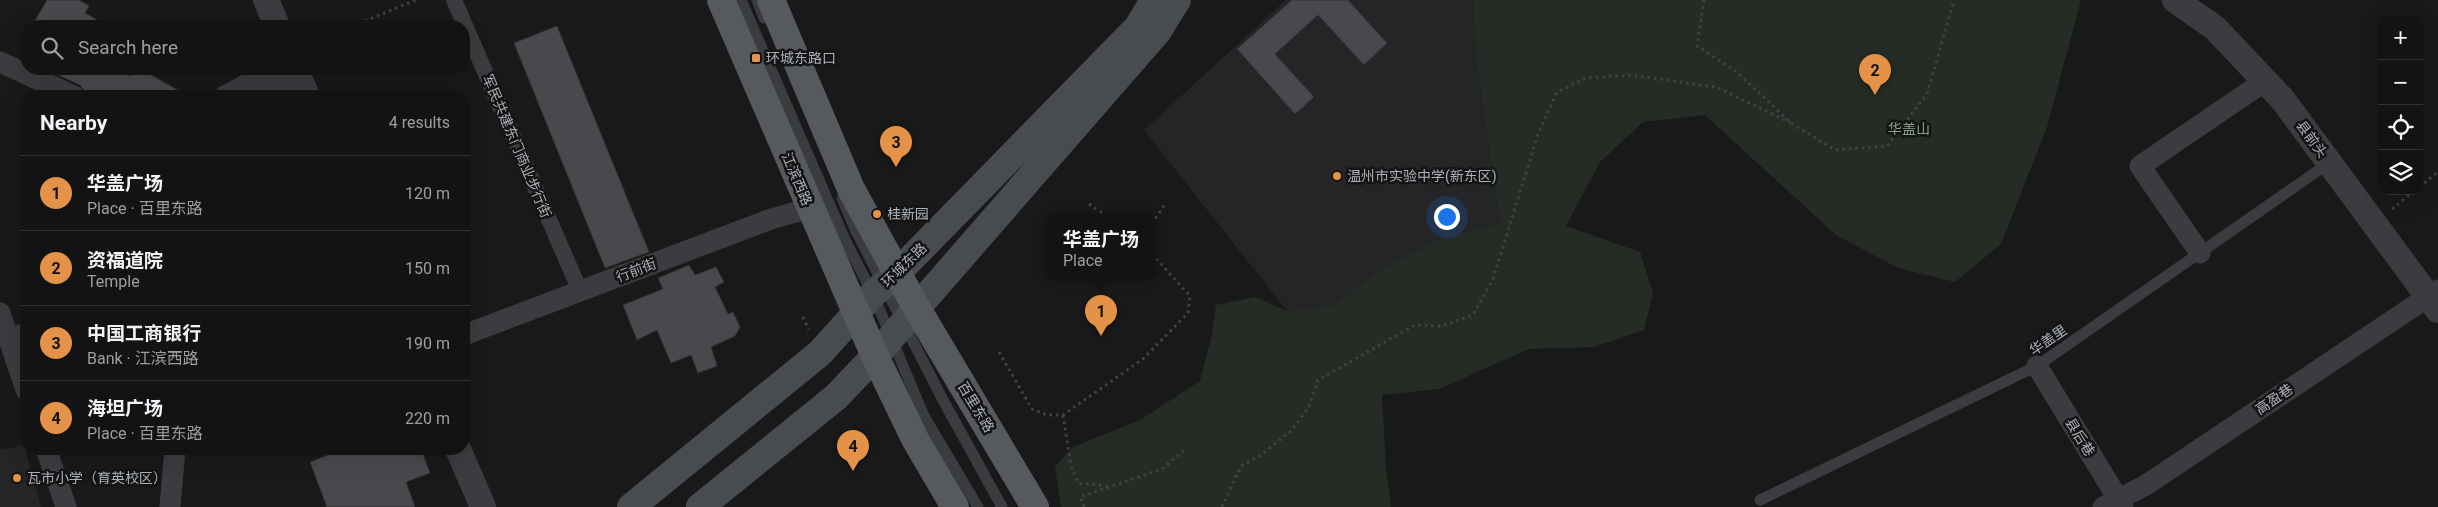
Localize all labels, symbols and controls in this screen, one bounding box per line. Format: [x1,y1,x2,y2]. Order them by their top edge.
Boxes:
map controls [2378,15,2423,195]
button: + [2378,15,2423,60]
search box [20,20,470,75]
icon: search [38,34,66,62]
text: Search here [78,36,178,59]
place label: 环城东路口 [766,50,836,66]
marker: 环城东路口 [750,52,762,64]
pin: 2 [1859,54,1891,95]
button: − [2378,60,2423,105]
street label: 军民共建东门商业步行街 [480,72,554,220]
button: locate [2378,105,2423,150]
text: Nearby [40,111,107,135]
text: 4 results [389,113,450,132]
street label: 县前头 [2293,117,2331,161]
park label: 华盖山 [1888,121,1930,137]
pin: 3 [880,126,912,167]
street label: 江滨西路 [779,150,815,208]
button: layers [2378,150,2423,195]
place label: 温州市实验中学(新东区) [1347,168,1497,185]
marker: 温州市实验中学(新东区) [1331,170,1343,182]
text: 华盖广场 [87,172,163,195]
text: 1 [51,184,61,203]
text: 120 m [405,184,450,203]
text: Place · 百里东路 [87,199,203,218]
your location [1434,204,1460,230]
place label: 桂新园 [887,206,929,222]
marker: 桂新园 [871,208,883,220]
popup [1046,214,1156,279]
text: 华盖广场 [1063,228,1139,251]
street label: 环城东路 [878,240,930,290]
text: 资福道院 [87,249,163,272]
text: Place [1063,251,1103,270]
street label: 行前街 [614,255,658,285]
text: 2 [51,259,61,278]
text: 150 m [405,259,450,278]
text: Temple [87,272,140,291]
pin: 1 [1085,295,1117,336]
text: 中国工商银行 [87,322,201,345]
street label: 华盖里 [2026,322,2070,358]
text: 3 [51,334,61,353]
text: 190 m [405,334,450,353]
text: Bank · 江滨西路 [87,349,199,368]
street label: 百里东路 [955,379,997,435]
street label: 高盈巷 [2252,381,2296,417]
text: 海坦广场 [87,397,163,420]
text: 4 [51,409,61,428]
text: 220 m [405,409,450,428]
street label: 县后巷 [2062,415,2098,459]
text: Place · 百里东路 [87,424,203,443]
pin: 4 [837,430,869,471]
place label: 瓦市小学（育英校区） [27,470,167,486]
marker: 瓦市小学（育英校区） [11,472,23,484]

